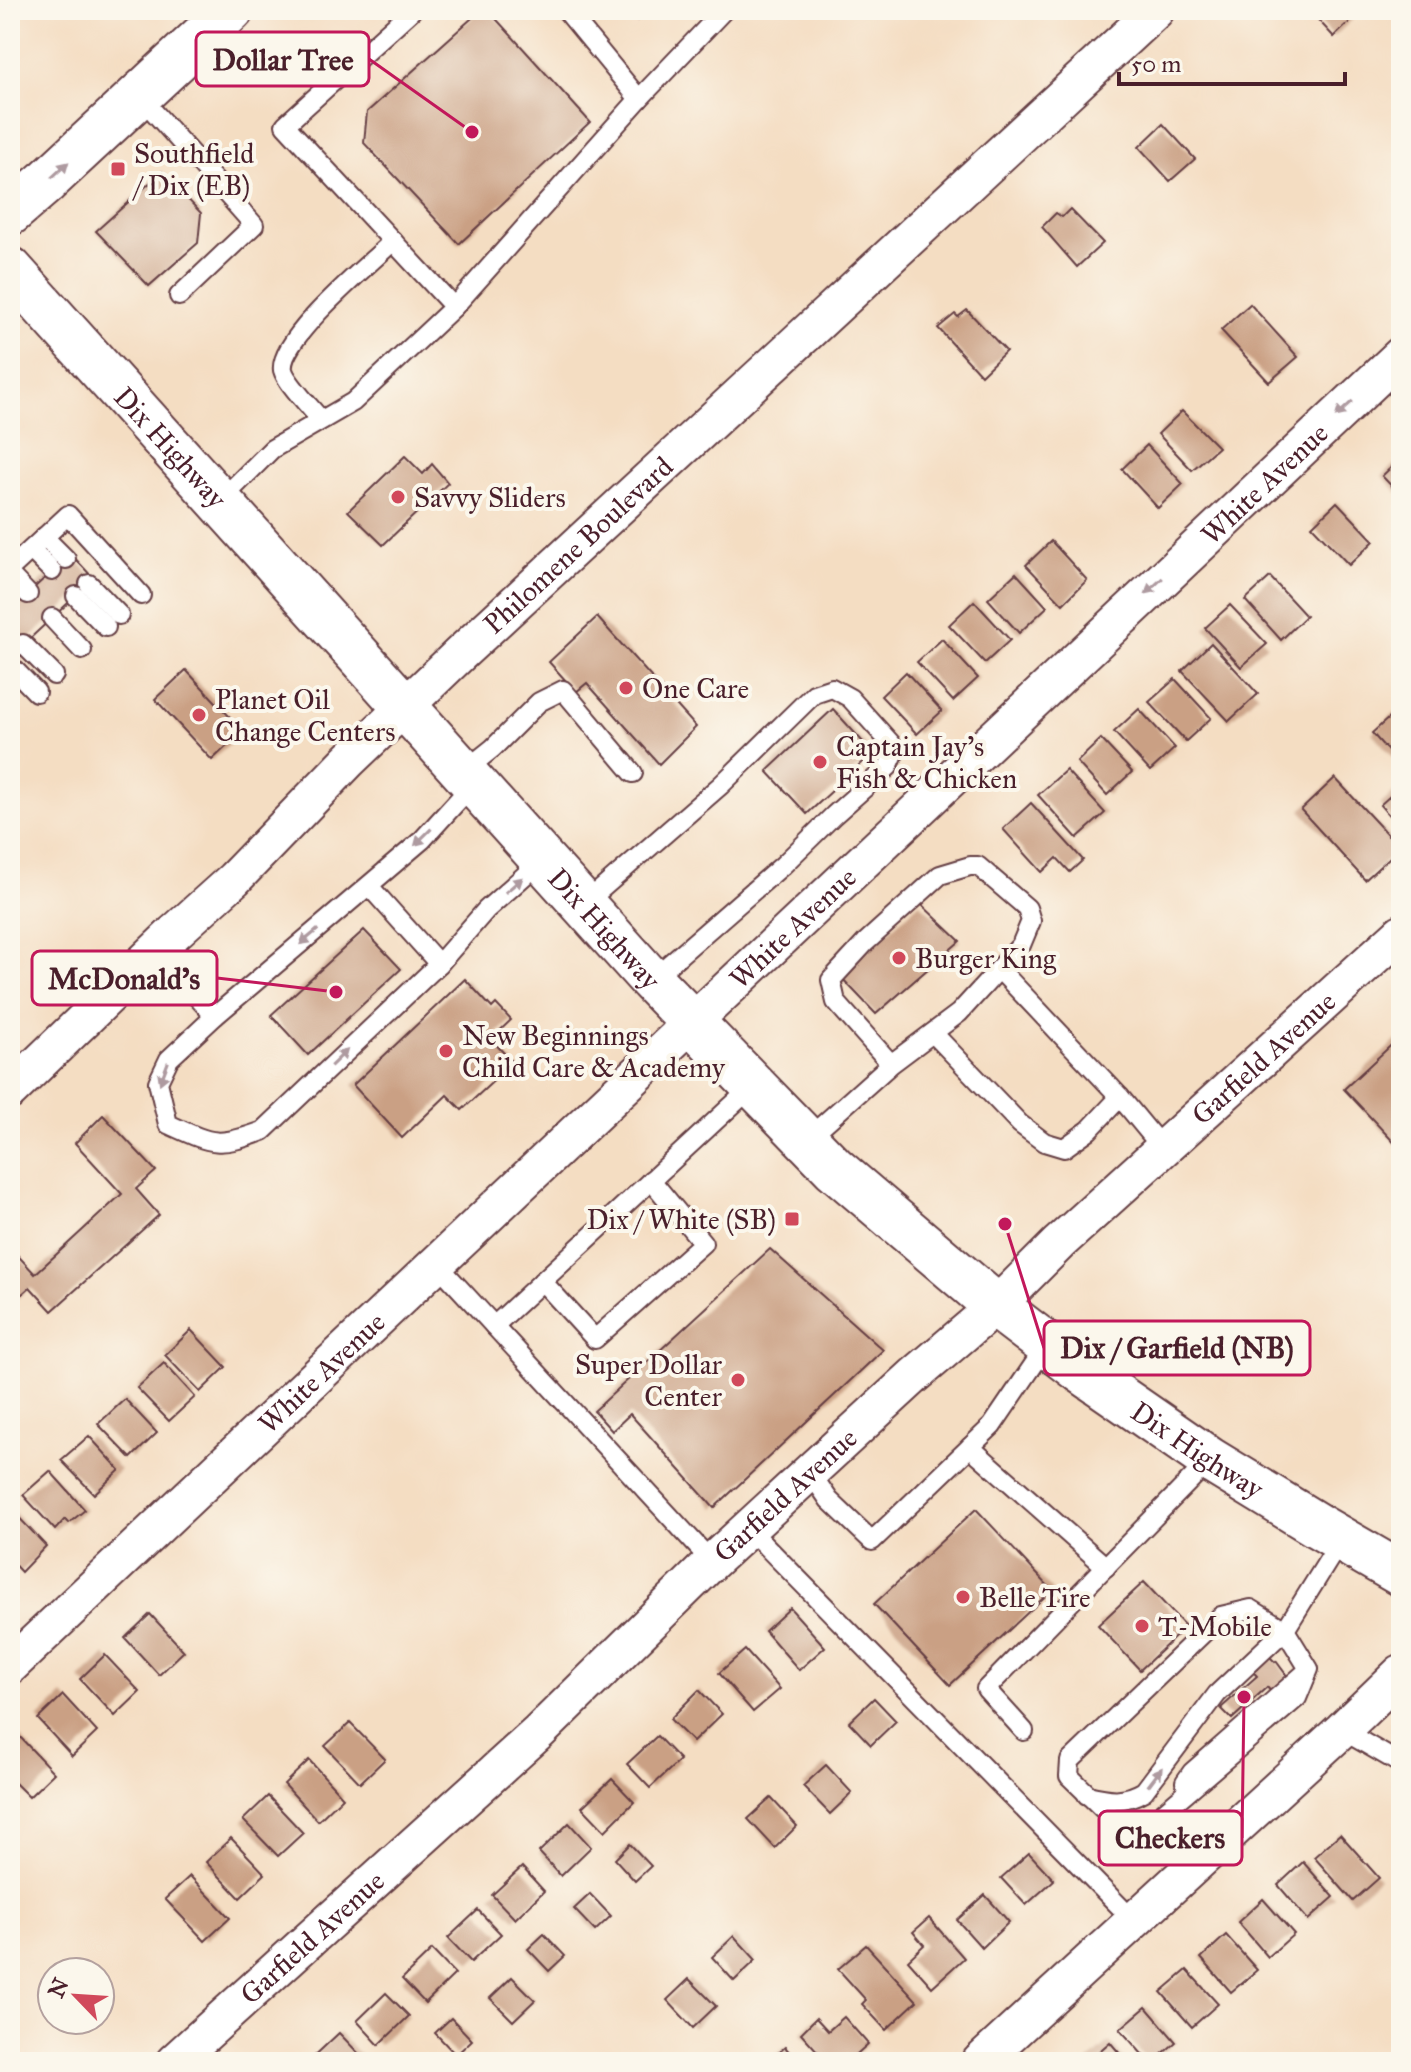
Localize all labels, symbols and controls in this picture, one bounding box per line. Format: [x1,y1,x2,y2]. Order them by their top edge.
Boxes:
callout: Dollar Tree [196,32,369,86]
scale bar [1119,36,1345,86]
text: Dollar Tree [212,42,354,78]
text: 50 m [1131,49,1181,79]
place label: Southfield / Dix (EB) [132,136,254,203]
marker: Southfield / Dix (EB) [109,160,127,178]
one-way arrow [50,161,69,179]
street label: Dix Highway [107,380,235,516]
one-way arrow [1335,399,1354,417]
street label: White Avenue [1194,416,1336,552]
street label: Philomene Boulevard [476,449,680,641]
place label: Savvy Sliders [414,480,566,515]
marker: Savvy Sliders [389,488,407,506]
one-way arrow [1145,577,1164,595]
place label: One Care [642,671,749,706]
marker: One Care [617,679,635,697]
place label: Planet Oil Change Centers [215,682,395,749]
marker: Planet Oil Change Centers [190,706,208,724]
place label: Captain Jay's Fish & Chicken [836,729,1017,796]
marker: Captain Jay's Fish & Chicken [811,753,829,771]
one-way arrow [414,828,433,847]
street label: White Avenue [722,860,864,996]
street label: Dix Highway [541,861,669,997]
one-way arrow [504,877,524,894]
one-way arrow [300,927,319,945]
place label: Burger King [915,941,1057,976]
marker: Burger King [890,949,908,967]
callout: McDonald's [32,951,217,1005]
text: McDonald's [48,961,200,997]
street label: Garfield Avenue [1184,984,1343,1132]
place label: New Beginnings Child Care & Academy [462,1018,726,1085]
marker: New Beginnings Child Care & Academy [437,1042,455,1060]
one-way arrow [330,1050,349,1068]
one-way arrow [157,1061,170,1085]
place label: Dix / White (SB) [586,1202,776,1237]
marker: Dix / White (SB) [783,1210,801,1228]
street label: White Avenue [251,1304,393,1441]
callout: Dix / Garfield (NB) [1044,1321,1310,1375]
text: Dix / Garfield (NB) [1060,1330,1294,1367]
place label: Super Dollar Center [575,1347,723,1414]
marker: Super Dollar Center [729,1371,747,1389]
street label: Dix Highway [1124,1394,1270,1507]
street label: Garfield Avenue [707,1420,864,1570]
place label: Belle Tire [979,1580,1091,1615]
marker: Belle Tire [954,1588,972,1606]
place label: T-Mobile [1158,1609,1272,1644]
marker: T-Mobile [1133,1617,1151,1635]
one-way arrow [1146,1767,1162,1787]
callout: Checkers [1099,1811,1242,1865]
text: Checkers [1115,1820,1225,1856]
street label: Garfield Avenue [233,1863,392,2012]
north arrow [36,1956,116,2036]
text: N [42,1973,75,2002]

